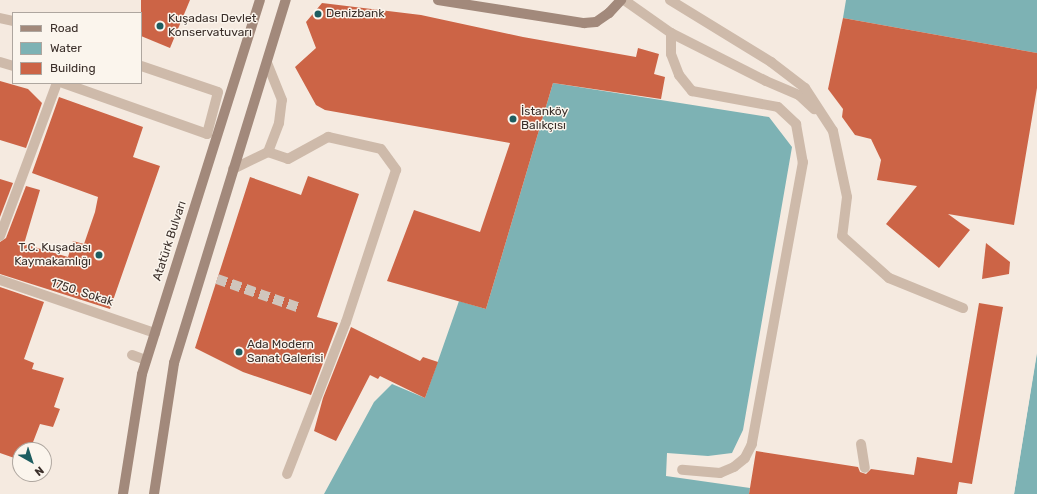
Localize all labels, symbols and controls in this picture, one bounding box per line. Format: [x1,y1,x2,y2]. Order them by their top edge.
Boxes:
place label: Denizbank [326,7,384,21]
marker: Denizbank [313,9,323,19]
legend [12,12,142,84]
place label: Kuşadası Devlet Konservatuvarı [168,12,256,40]
text: Road [50,21,78,35]
marker: Kuşadası Devlet Konservatuvarı [155,21,165,31]
text: Water [50,41,82,55]
text: Building [50,61,96,75]
place label: İstanköy Balıkçısı [521,105,568,133]
marker: İstanköy Balıkçısı [508,114,518,124]
street label: Atatürk Bulvarı [150,199,190,283]
place label: T.C. Kuşadası Kaymakamlığı [14,241,91,269]
marker: T.C. Kuşadası Kaymakamlığı [94,250,104,260]
street label: 1750. Sokak [49,276,115,310]
place label: Ada Modern Sanat Galerisi [247,338,323,366]
marker: Ada Modern Sanat Galerisi [234,347,244,357]
north arrow [12,442,52,482]
text: N [32,463,46,478]

